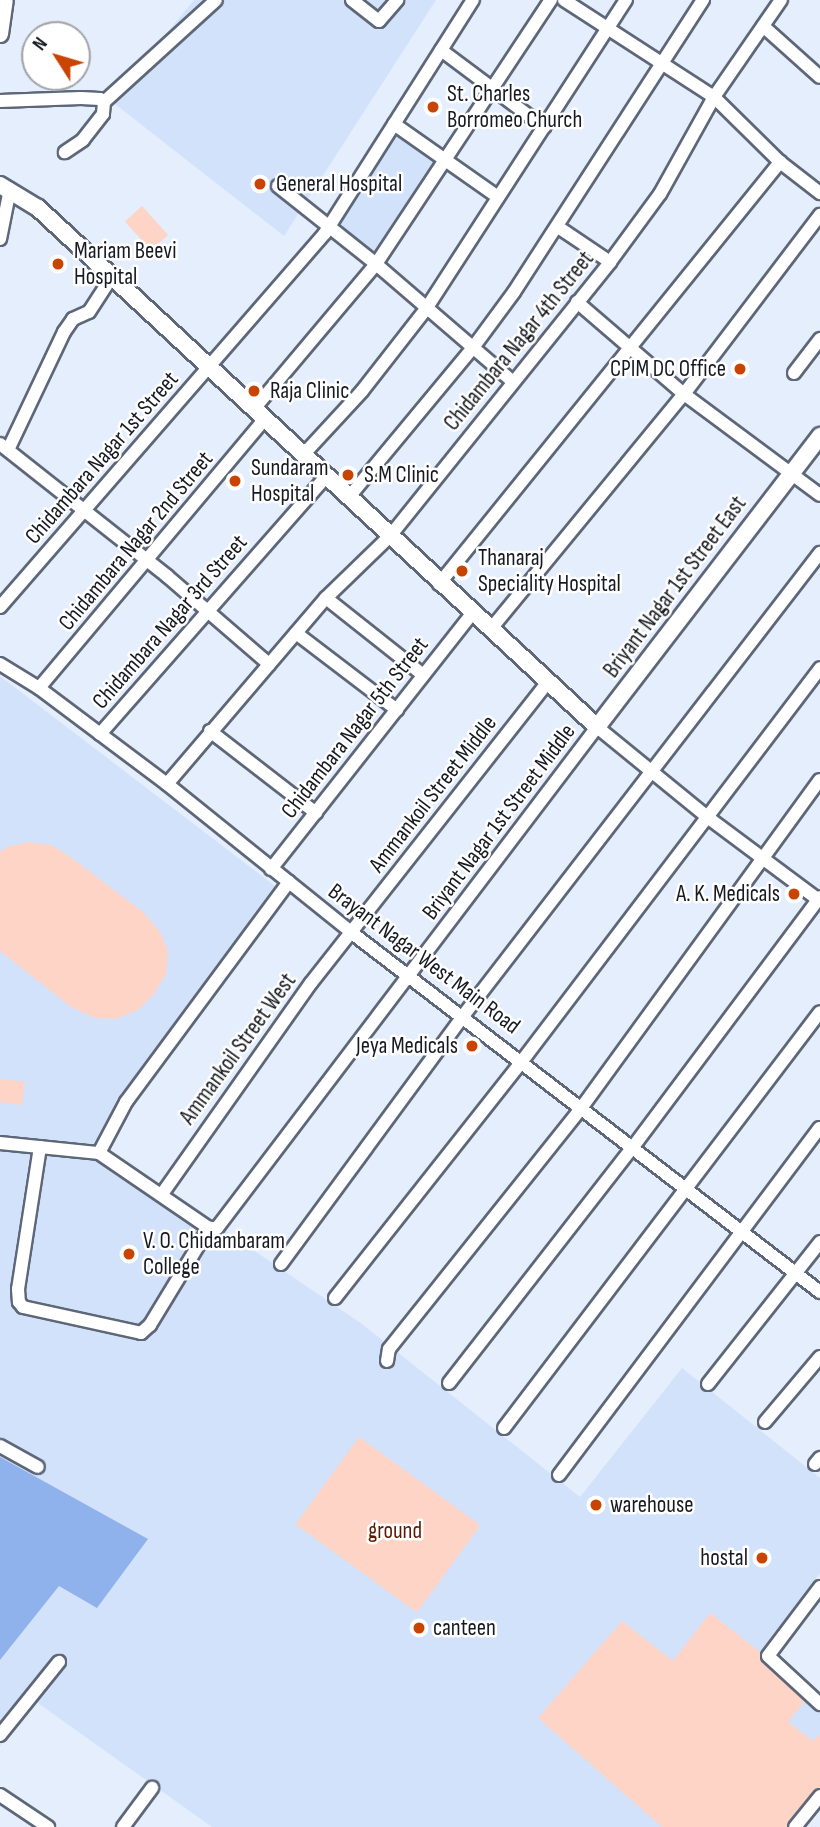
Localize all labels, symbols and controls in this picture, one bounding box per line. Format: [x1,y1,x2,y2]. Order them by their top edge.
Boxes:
north arrow [21,21,91,91]
text: N [28,33,53,55]
place label: St. Charles Borromeo Church [447,80,582,134]
marker: St. Charles Borromeo Church [425,99,441,115]
place label: General Hospital [276,170,402,198]
marker: General Hospital [250,174,270,194]
place label: Mariam Beevi Hospital [74,237,176,291]
street label: Chidambara Nagar 4th Street [438,246,600,436]
marker: Mariam Beevi Hospital [48,254,68,274]
place label: CPIM DC Office [610,355,726,383]
marker: CPIM DC Office [732,361,748,377]
street label: Chidambara Nagar 1st Street [20,366,184,550]
place label: Raja Clinic [270,377,349,405]
marker: Raja Clinic [244,381,264,401]
street label: Chidambara Nagar 2nd Street [53,446,219,636]
place label: Sundaram Hospital [251,454,329,508]
place label: S.M Clinic [364,461,439,489]
marker: S.M Clinic [338,465,358,485]
marker: Sundaram Hospital [225,471,245,491]
street label: Briyant Nagar 1st Street East [598,491,752,683]
street label: Chidambara Nagar 3rd Street [87,529,253,715]
place label: Thanaraj Speciality Hospital [478,544,621,598]
marker: Thanaraj Speciality Hospital [452,561,472,581]
street label: Chidambara Nagar 5th Street [276,632,434,824]
street label: Ammankoil Street Middle [363,710,503,878]
street label: Briyant Nagar 1st Street Middle [416,719,582,925]
street label: Brayant Nagar West Main Road [323,878,525,1040]
place label: A. K. Medicals [676,880,780,908]
marker: A. K. Medicals [786,886,802,902]
street label: Ammankoil Street West [174,968,302,1130]
place label: Jeya Medicals [356,1032,458,1060]
marker: Jeya Medicals [464,1038,480,1054]
place label: V. O. Chidambaram College [143,1227,285,1281]
marker: V. O. Chidambaram College [121,1246,137,1262]
place label: warehouse [610,1491,693,1519]
marker: warehouse [588,1497,604,1513]
park label: ground [368,1517,422,1545]
place label: hostal [700,1544,748,1572]
marker: hostal [754,1550,770,1566]
place label: canteen [433,1614,496,1642]
marker: canteen [411,1620,427,1636]

